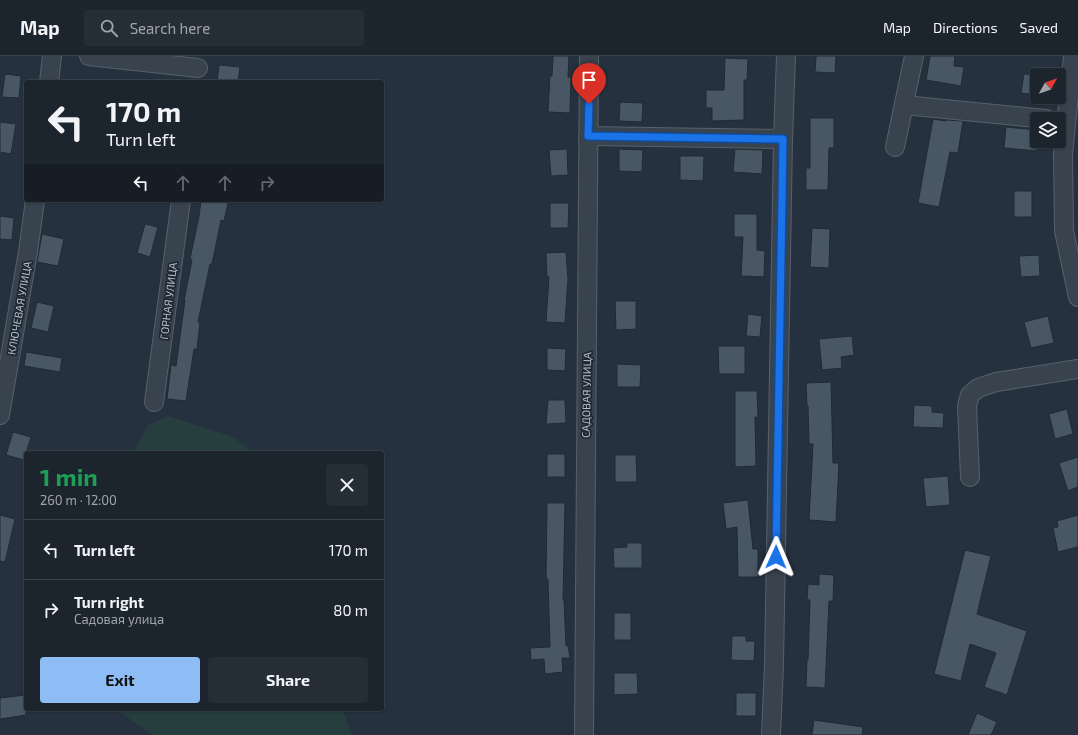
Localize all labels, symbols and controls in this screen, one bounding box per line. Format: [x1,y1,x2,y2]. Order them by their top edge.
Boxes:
search box [84,10,364,46]
text: Map [20,16,60,39]
icon: search [98,17,120,39]
text: Search here [130,19,210,37]
text: Map [883,19,911,36]
text: Directions [933,19,998,36]
text: Saved [1020,19,1058,36]
pin [572,63,606,104]
north arrow [1030,68,1066,104]
map controls [1030,68,1066,148]
icon: arrive [578,69,600,91]
text: 170 m [106,94,181,128]
icon: left [40,96,92,148]
button: layers [1030,112,1066,148]
text: Turn left [106,128,176,150]
icon: left [130,172,152,194]
icon: ahead [172,172,194,194]
icon: ahead [214,172,236,194]
icon: right [256,172,278,194]
street label: КЛЮЧЕВАЯ УЛИЦА [4,260,34,356]
street label: ГОРНАЯ УЛИЦА [157,262,179,340]
street label: САДОВАЯ УЛИЦА [579,352,593,438]
text: 1 min [40,462,98,491]
button: close [326,464,368,506]
text: 260 m · 12:00 [40,492,117,508]
position arrow [755,536,797,578]
icon: left [40,539,62,561]
text: Turn left [74,541,135,559]
text: 170 m [329,541,368,559]
text: Turn right [74,593,144,611]
icon: right [40,599,62,621]
text: 80 m [333,601,368,619]
text: Садовая улица [74,611,164,627]
button: Exit [40,657,200,703]
button: Share [208,657,368,703]

